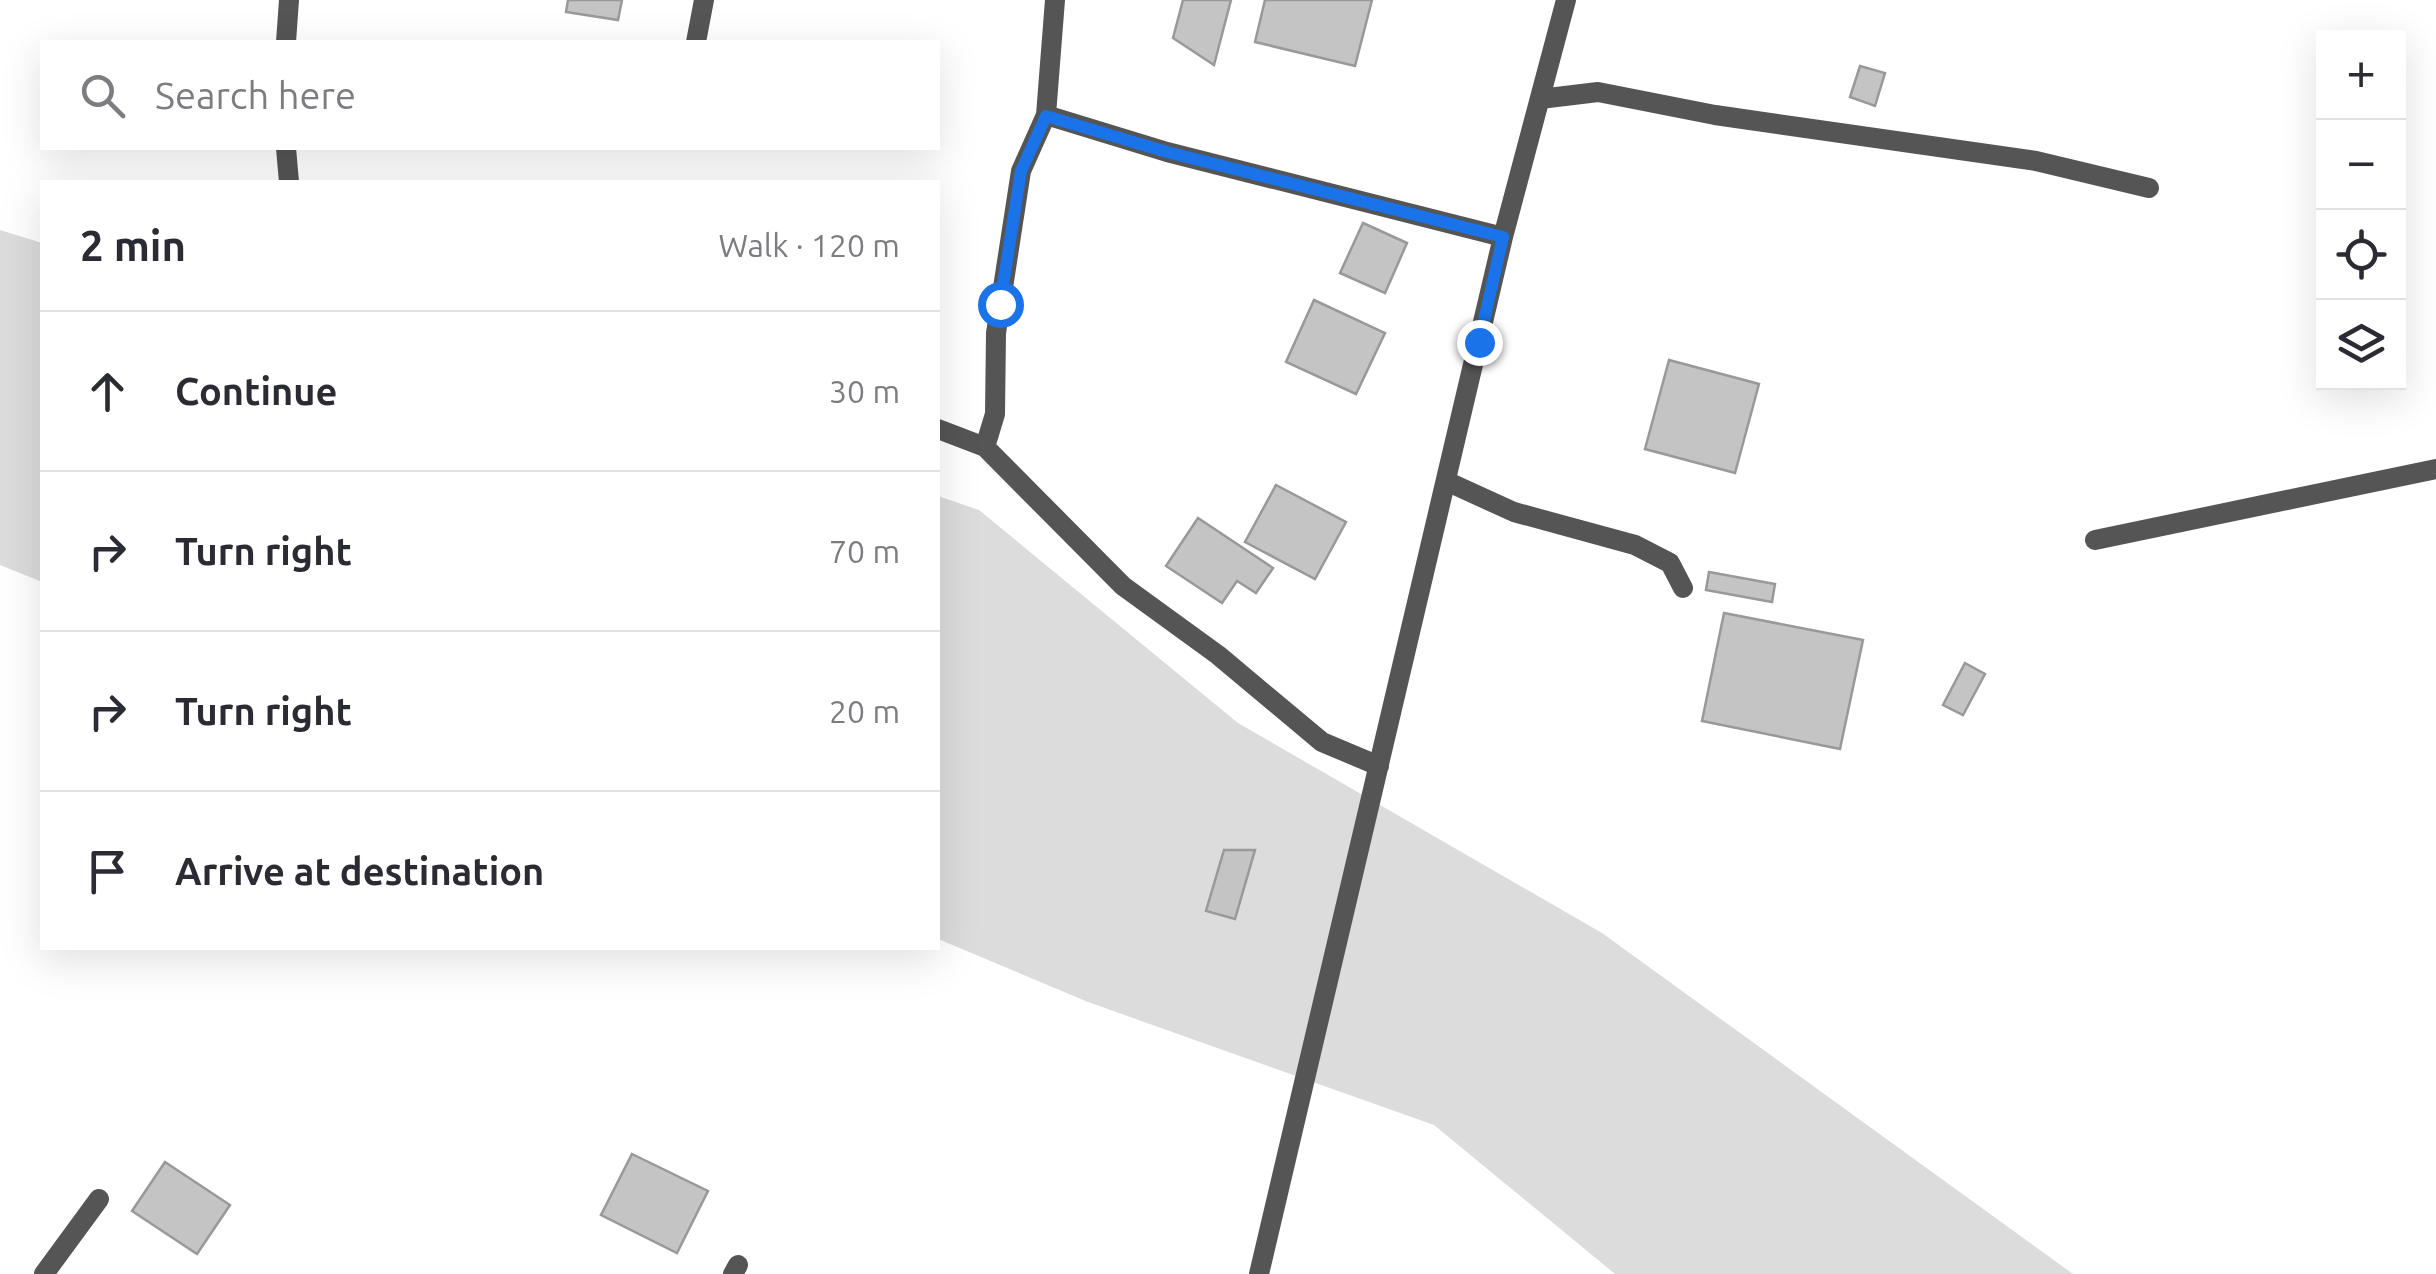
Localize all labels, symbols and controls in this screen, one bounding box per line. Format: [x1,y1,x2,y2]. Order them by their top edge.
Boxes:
map controls [2316,30,2406,390]
button: + [2316,30,2406,120]
search box [40,40,940,150]
icon: search [75,68,130,123]
text: Search here [155,74,356,116]
button: − [2316,120,2406,210]
button: locate [2316,210,2406,300]
text: 2 min [80,222,186,269]
text: Walk · 120 m [718,227,900,263]
route start [978,282,1024,328]
button: layers [2316,300,2406,390]
route end [1457,320,1503,366]
icon: ahead [80,364,135,419]
text: Continue [175,370,337,412]
text: 30 m [829,373,900,409]
icon: right [80,524,135,579]
text: Turn right [175,530,352,572]
text: 70 m [829,533,900,569]
icon: right [80,684,135,739]
text: Turn right [175,690,352,732]
text: 20 m [829,693,900,729]
icon: arrive [80,844,135,899]
text: Arrive at destination [175,850,544,892]

